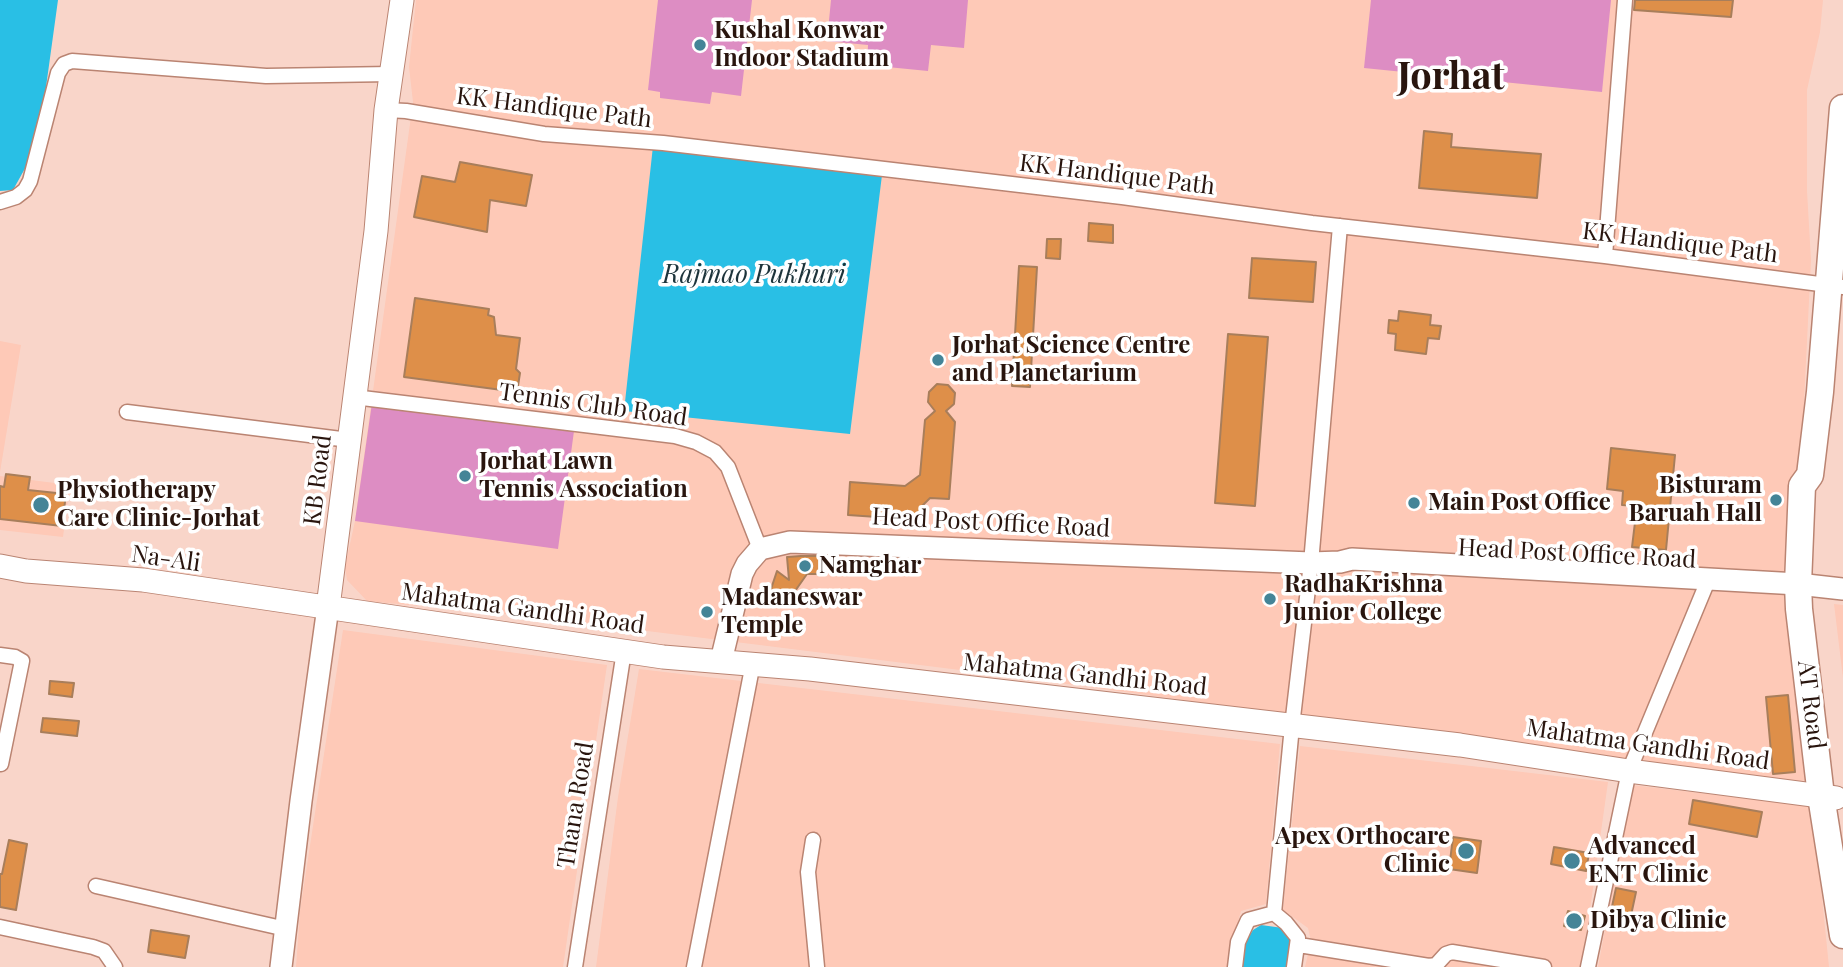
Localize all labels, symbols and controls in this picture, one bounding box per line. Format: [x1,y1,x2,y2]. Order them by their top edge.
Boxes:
place label: Kushal Konwar Indoor Stadium [714,17,889,73]
marker: Kushal Konwar Indoor Stadium [692,37,708,53]
district label: Jorhat [1397,54,1505,100]
street label: KK Handique Path [455,82,653,134]
street label: KK Handique Path [1018,149,1216,201]
street label: KK Handique Path [1581,217,1779,269]
water label: Rajmao Pukhuri [663,259,845,291]
place label: Jorhat Science Centre and Planetarium [952,332,1190,388]
marker: Jorhat Science Centre and Planetarium [930,352,946,368]
street label: Tennis Club Road [497,378,689,432]
street label: KB Road [298,433,338,527]
place label: Jorhat Lawn Tennis Association [479,448,688,504]
marker: Jorhat Lawn Tennis Association [457,468,473,484]
place label: Bisturam Baruah Hall [1629,472,1762,528]
place label: Physiotherapy Care Clinic-Jorhat [57,477,260,533]
place label: Main Post Office [1428,489,1611,517]
marker: Bisturam Baruah Hall [1768,492,1784,508]
marker: Physiotherapy Care Clinic-Jorhat [31,495,51,515]
marker: Main Post Office [1406,495,1422,511]
street label: Head Post Office Road [871,502,1111,544]
street label: Head Post Office Road [1457,533,1697,575]
street label: Na-Ali [130,540,202,578]
place label: Namghar [819,552,921,580]
marker: Namghar [797,558,813,574]
place label: RadhaKrishna Junior College [1284,571,1443,627]
street label: Mahatma Gandhi Road [400,578,646,640]
place label: Madaneswar Temple [721,584,862,640]
marker: RadhaKrishna Junior College [1262,591,1278,607]
marker: Madaneswar Temple [699,604,715,620]
street label: Mahatma Gandhi Road [962,648,1208,702]
street label: AT Road [1791,659,1831,751]
street label: Mahatma Gandhi Road [1525,714,1771,776]
street label: Thana Road [552,740,600,870]
place label: Apex Orthocare Clinic [1275,823,1450,879]
place label: Advanced ENT Clinic [1588,833,1708,889]
marker: Apex Orthocare Clinic [1456,841,1476,861]
marker: Advanced ENT Clinic [1562,851,1582,871]
place label: Dibya Clinic [1590,907,1726,935]
marker: Dibya Clinic [1564,911,1584,931]

